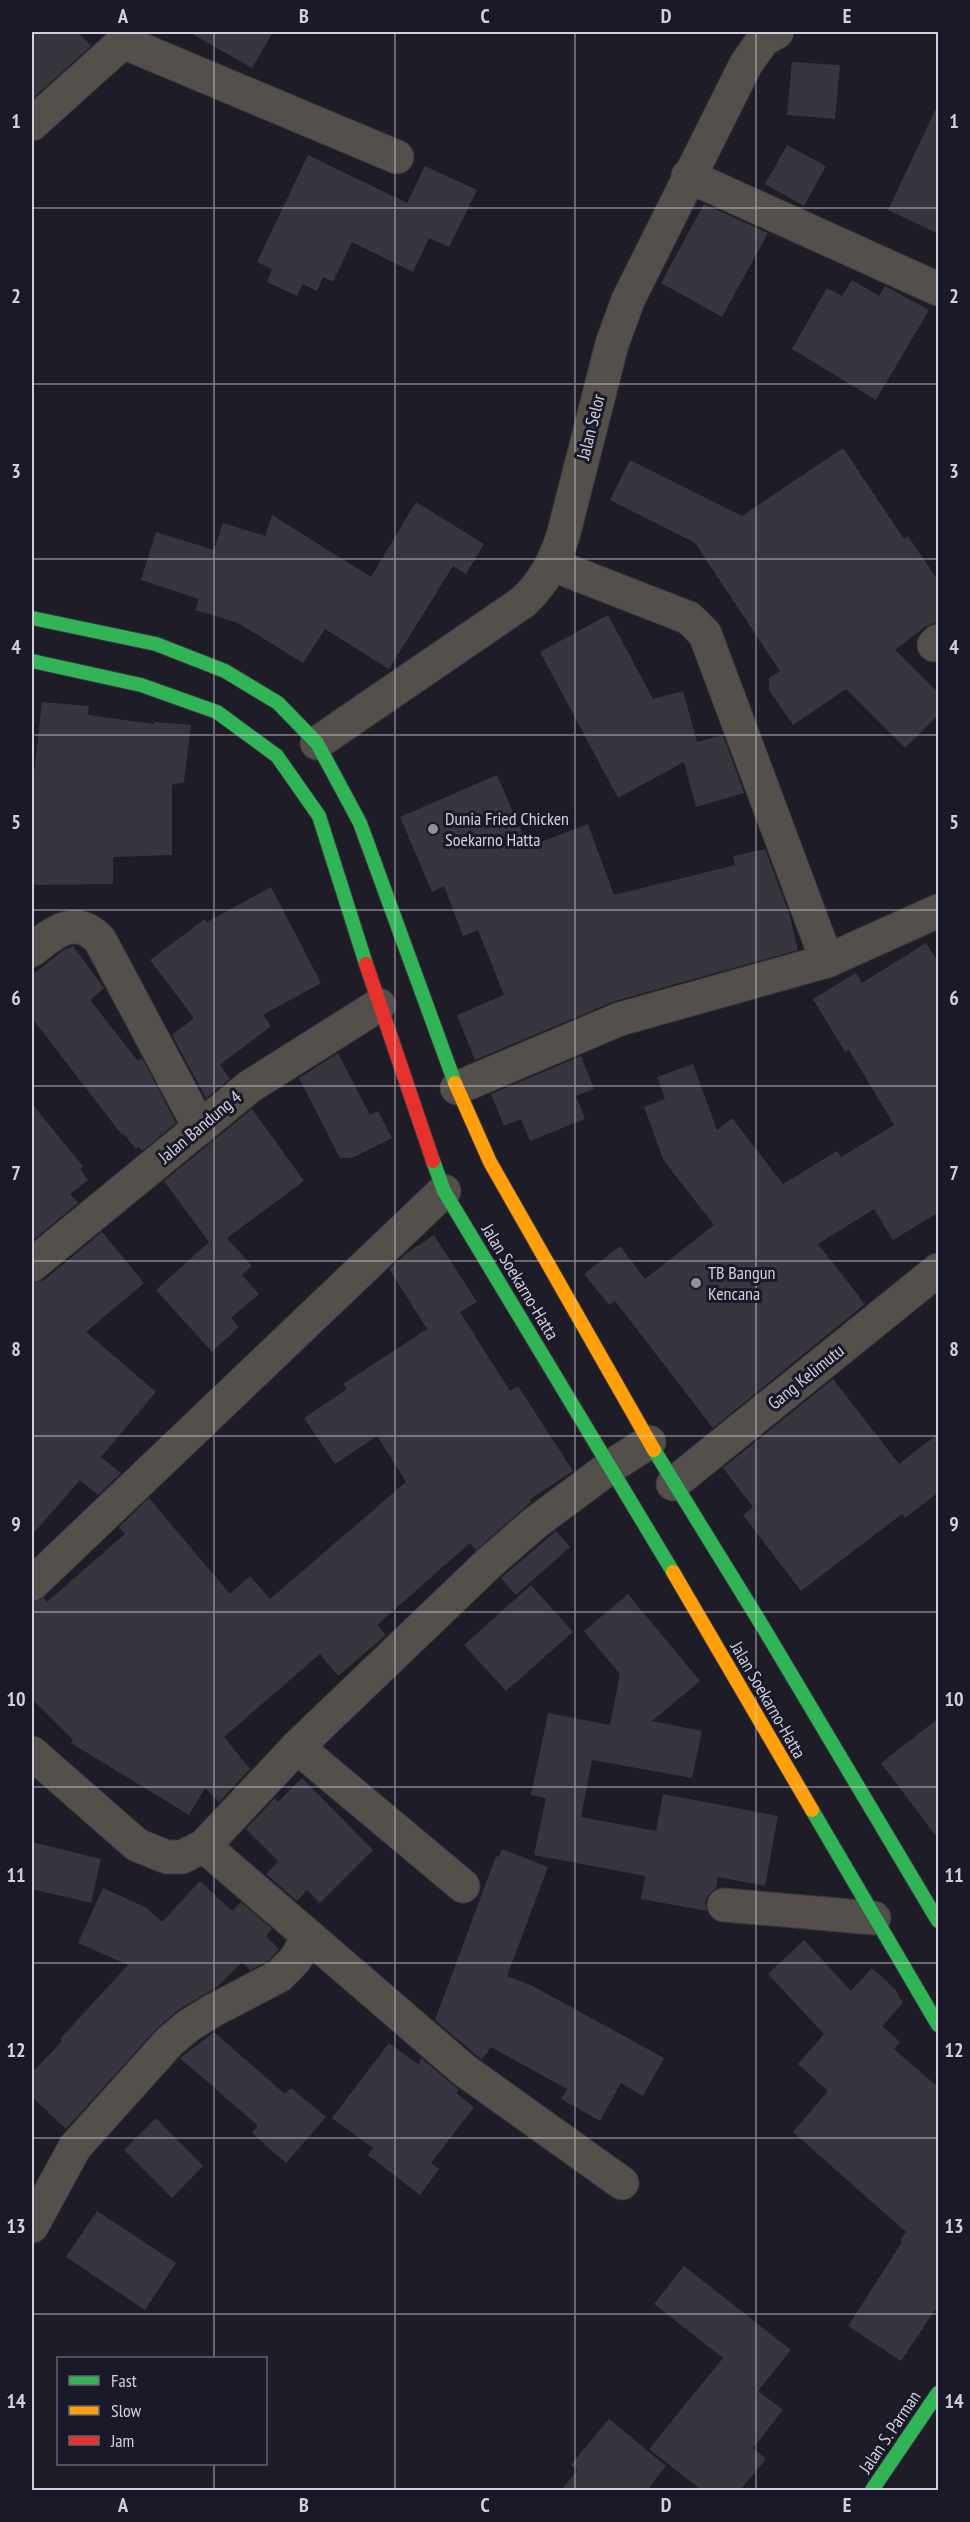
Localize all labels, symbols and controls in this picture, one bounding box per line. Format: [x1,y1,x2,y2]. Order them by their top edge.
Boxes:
text: A [117,3,129,29]
text: B [299,3,309,29]
text: C [480,3,490,29]
text: D [661,3,672,29]
text: E [843,3,851,29]
text: 1 [11,108,21,134]
text: 1 [949,108,959,134]
text: 2 [11,283,21,309]
text: 2 [949,283,959,309]
street label: Jalan Selor [571,392,610,463]
text: 3 [11,458,21,484]
text: 3 [949,458,959,484]
text: 4 [11,634,21,660]
text: 4 [949,634,959,660]
place label: Dunia Fried Chicken Soekarno Hatta [445,807,569,851]
text: 5 [11,809,21,835]
text: 5 [949,809,959,835]
marker: Dunia Fried Chicken Soekarno Hatta [426,822,440,836]
text: 6 [11,985,21,1011]
text: 6 [949,985,959,1011]
street label: Jalan Bandung 4 [153,1085,246,1169]
text: 7 [11,1160,21,1186]
text: 7 [949,1160,959,1186]
street label: Jalan Soekarno-Hatta [476,1219,564,1344]
place label: TB Bangun Kencana [708,1261,775,1305]
marker: TB Bangun Kencana [689,1276,703,1290]
text: 8 [11,1336,21,1362]
text: 8 [949,1336,959,1362]
street label: Gang Kelimutu [763,1339,849,1414]
text: 9 [11,1511,21,1537]
text: 9 [949,1511,959,1537]
street label: Jalan Soekarno-Hatta [725,1636,811,1762]
text: 10 [6,1686,26,1712]
text: 10 [944,1686,964,1712]
text: 11 [6,1862,26,1888]
text: 11 [944,1862,964,1888]
text: 12 [6,2037,26,2063]
text: 12 [944,2037,964,2063]
text: 13 [6,2213,26,2239]
text: 13 [944,2213,964,2239]
legend [57,2357,267,2465]
text: Fast [111,2369,137,2392]
street label: Jalan S. Parman [853,2386,926,2478]
text: 14 [6,2388,26,2414]
text: 14 [944,2388,964,2414]
text: Slow [111,2399,142,2422]
text: Jam [110,2429,134,2452]
text: A [117,2492,129,2518]
text: B [299,2492,309,2518]
text: C [480,2492,490,2518]
text: D [661,2492,672,2518]
text: E [843,2492,851,2518]

